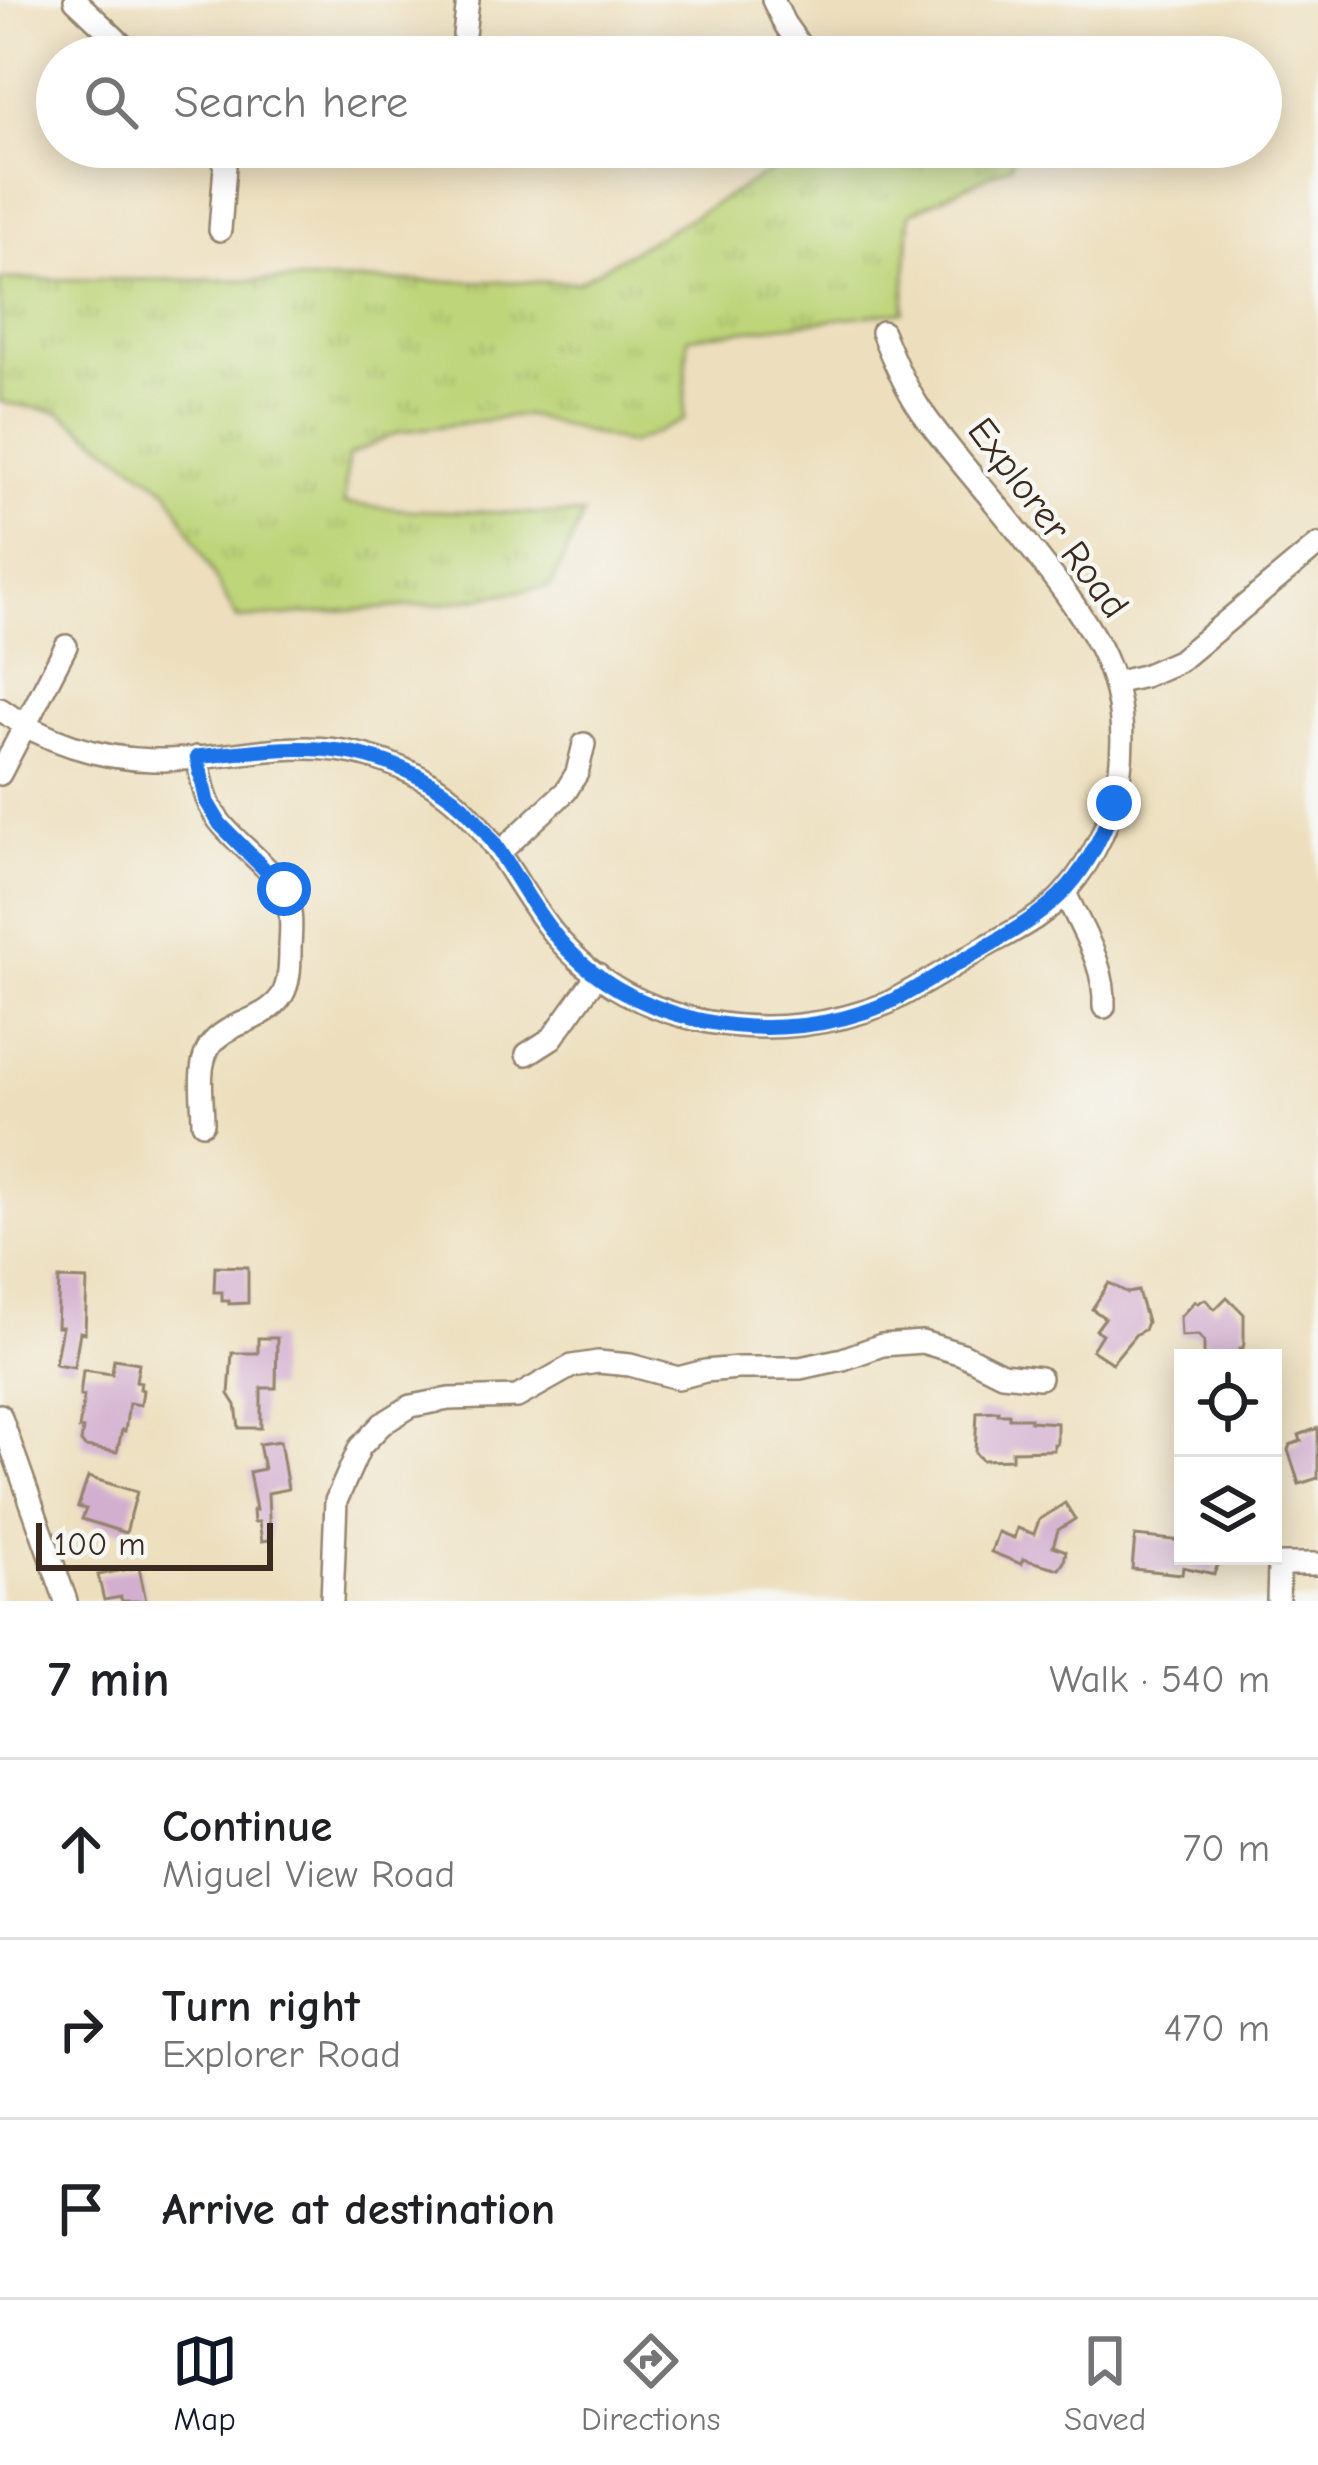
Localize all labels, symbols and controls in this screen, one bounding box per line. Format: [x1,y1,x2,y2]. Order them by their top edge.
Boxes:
search box [36,36,1282,168]
icon: search [78,69,144,135]
text: Search here [174,76,408,128]
street label: Explorer Road [958,409,1138,627]
route end [1087,776,1141,830]
route start [257,862,311,916]
map controls [1174,1349,1282,1565]
button: locate [1174,1349,1282,1457]
button: layers [1174,1457,1282,1565]
scale bar [36,1517,273,1570]
text: 100 m [54,1525,146,1563]
text: 7 min [48,1650,170,1709]
text: Walk · 540 m [1049,1657,1270,1702]
text: Continue [162,1800,332,1852]
icon: ahead [48,1816,114,1882]
text: 70 m [1183,1826,1270,1871]
text: Miguel View Road [162,1852,455,1897]
text: Turn right [162,1980,360,2032]
icon: right [48,1996,114,2062]
text: 470 m [1164,2006,1270,2051]
text: Explorer Road [162,2032,401,2077]
icon: arrive [48,2176,114,2242]
text: Arrive at destination [162,2183,555,2235]
tab: Map [172,2328,238,2438]
tab: Directions [581,2328,721,2438]
tab: Saved [1064,2328,1146,2438]

